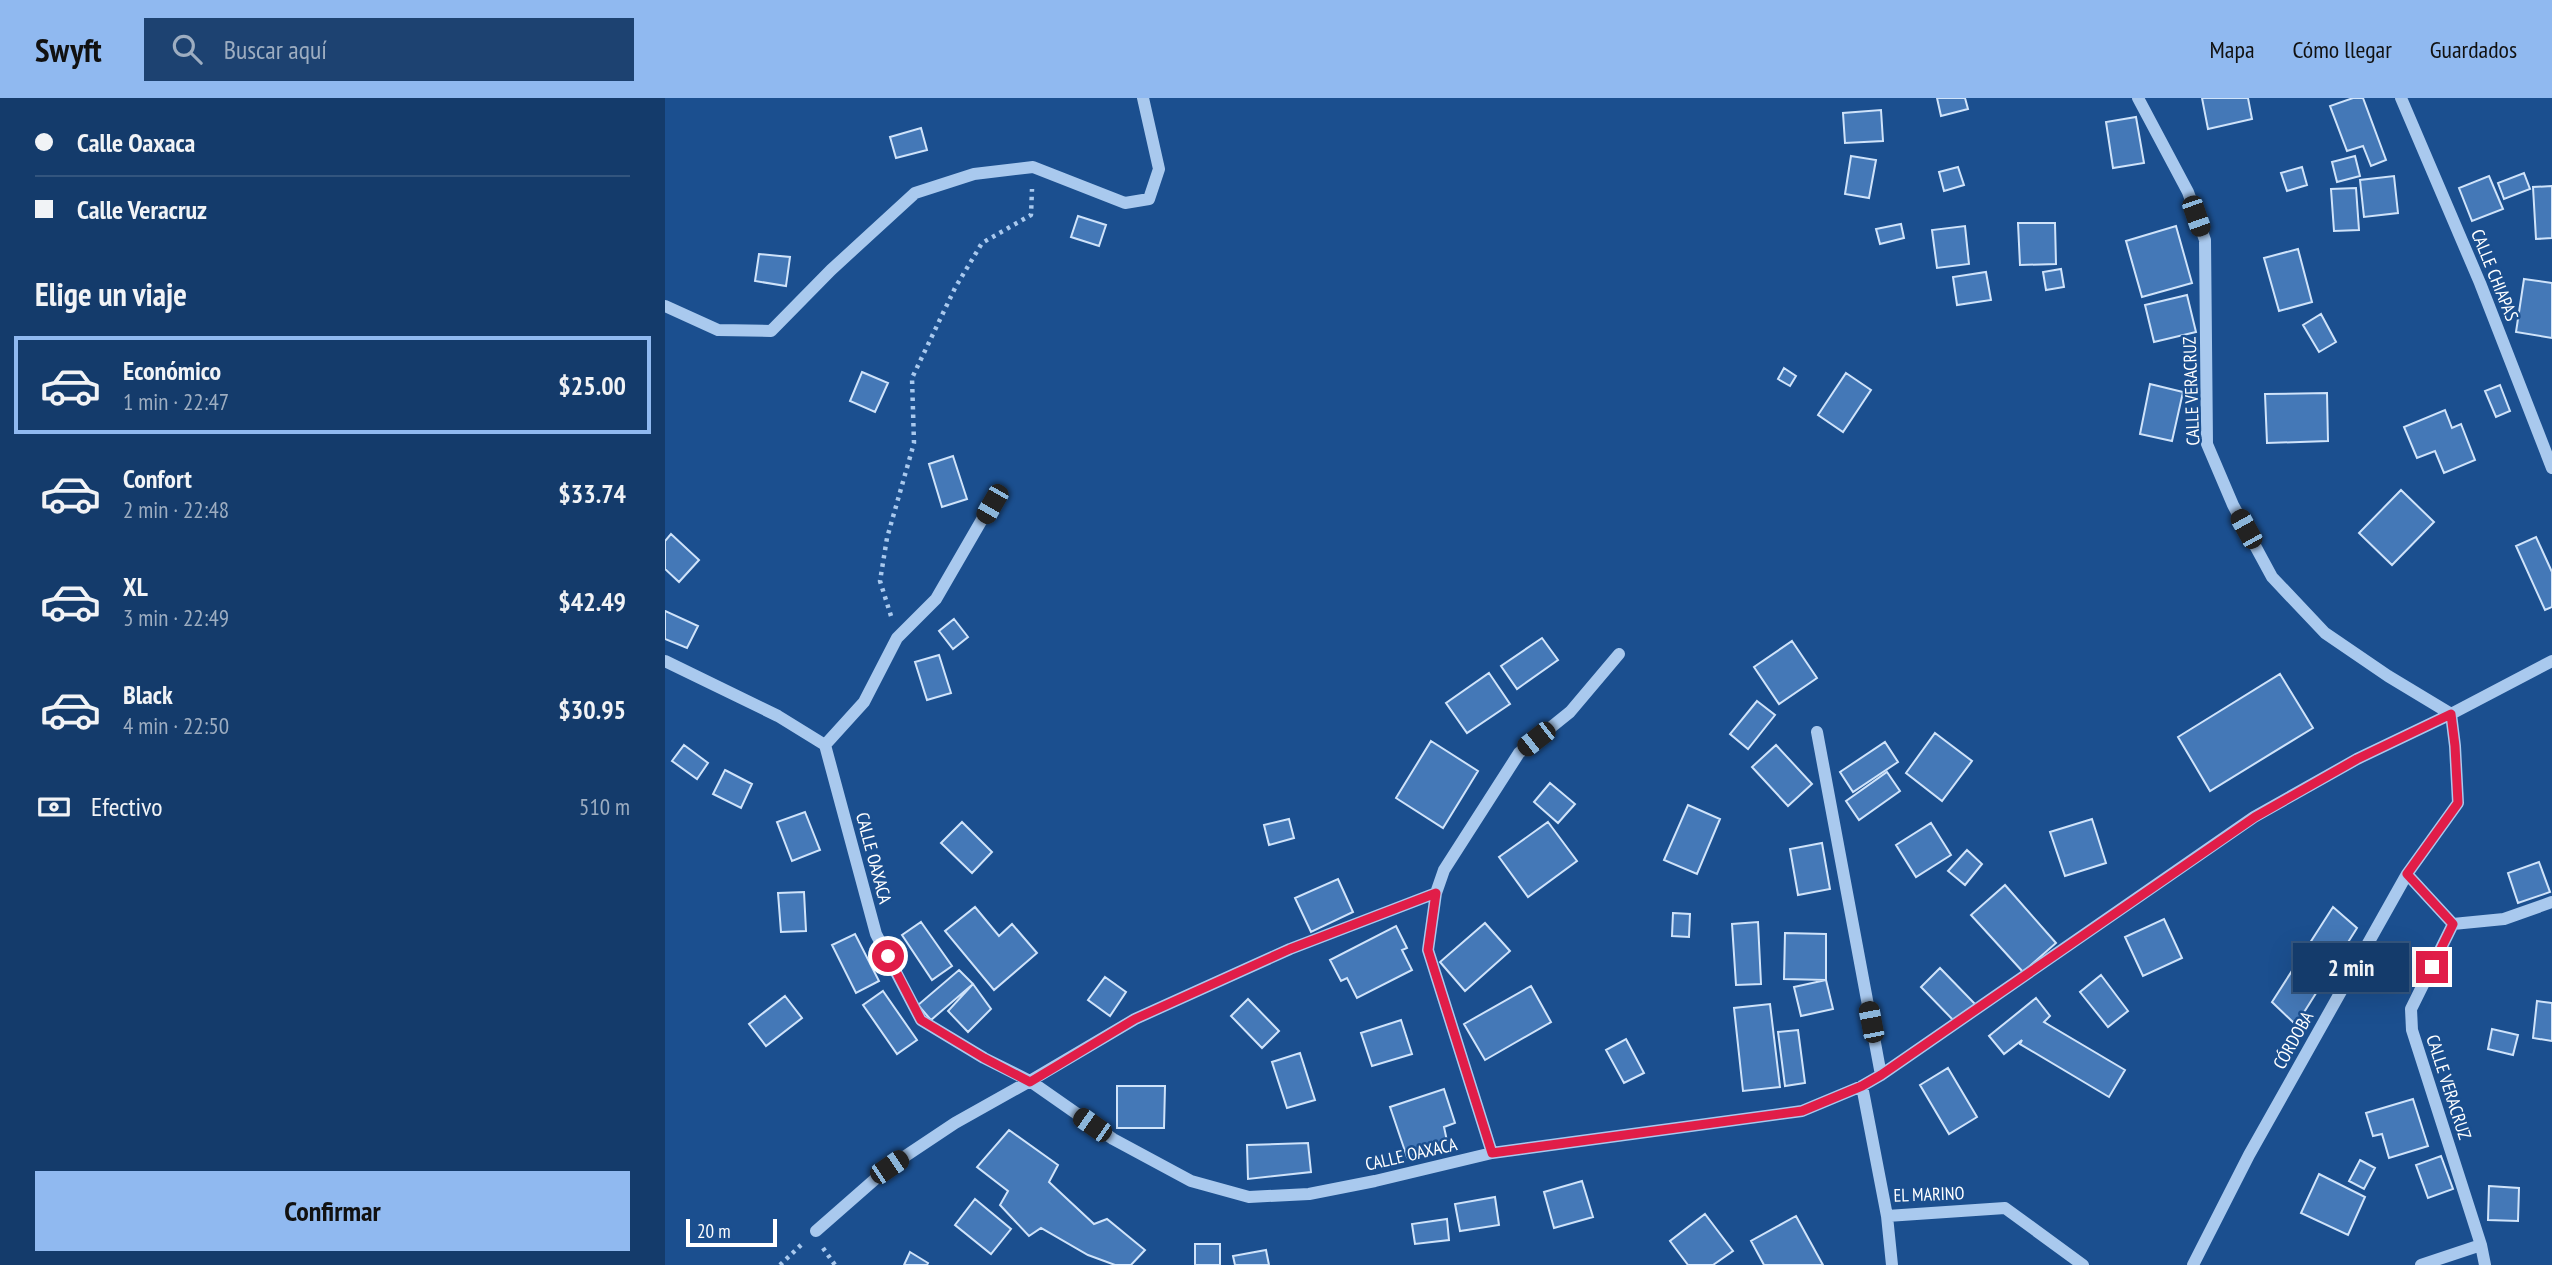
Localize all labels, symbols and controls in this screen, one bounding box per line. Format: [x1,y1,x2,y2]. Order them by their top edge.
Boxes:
search box [144,18,634,81]
text: Swyft [35,28,102,71]
icon: search [168,30,206,68]
text: Buscar aquí [224,33,327,66]
text: Mapa [2210,34,2255,65]
text: Cómo llegar [2293,34,2392,65]
text: Guardados [2430,34,2517,65]
text: Calle Oaxaca [77,126,195,159]
text: Calle Veracruz [77,193,207,226]
car [2180,193,2213,239]
street label: CALLE CHIAPAS [2466,226,2524,324]
text: Elige un viaje [35,273,187,315]
street label: CALLE VERACRUZ [2178,336,2204,446]
icon: car [39,354,102,417]
text: Económico [123,354,221,387]
text: $25.00 [558,369,626,402]
text: 1 min · 22:47 [123,387,229,416]
icon: car [39,462,102,525]
text: Confort [123,462,192,495]
text: $33.74 [558,477,626,510]
car [973,481,1012,527]
text: 2 min · 22:48 [123,495,229,524]
car [2227,506,2266,552]
icon: car [39,570,102,633]
text: XL [123,570,148,603]
text: $42.49 [558,585,626,618]
text: 3 min · 22:49 [123,603,229,632]
icon: car [39,678,102,741]
text: Black [123,678,173,711]
text: $30.95 [558,693,626,726]
text: 4 min · 22:50 [123,711,229,740]
car [1513,718,1560,760]
icon: cash [35,788,73,826]
text: Efectivo [91,790,163,823]
text: 510 m [579,792,630,821]
street label: CALLE OAXACA [851,810,897,907]
route start [872,940,904,972]
callout: 2 min [2292,942,2407,992]
route end [2416,951,2448,983]
text: 2 min [2328,953,2374,982]
car [1857,999,1886,1045]
street label: CÓRDOBA [2268,1007,2318,1073]
street label: CALLE VERACRUZ [2421,1032,2477,1142]
car [1069,1104,1116,1146]
street label: CALLE OAXACA [1363,1132,1460,1176]
car [866,1147,913,1187]
button: Confirmar [35,1171,630,1251]
street label: EL MARINO [1893,1181,1965,1207]
scale bar [686,1216,777,1248]
text: 20 m [697,1219,731,1243]

